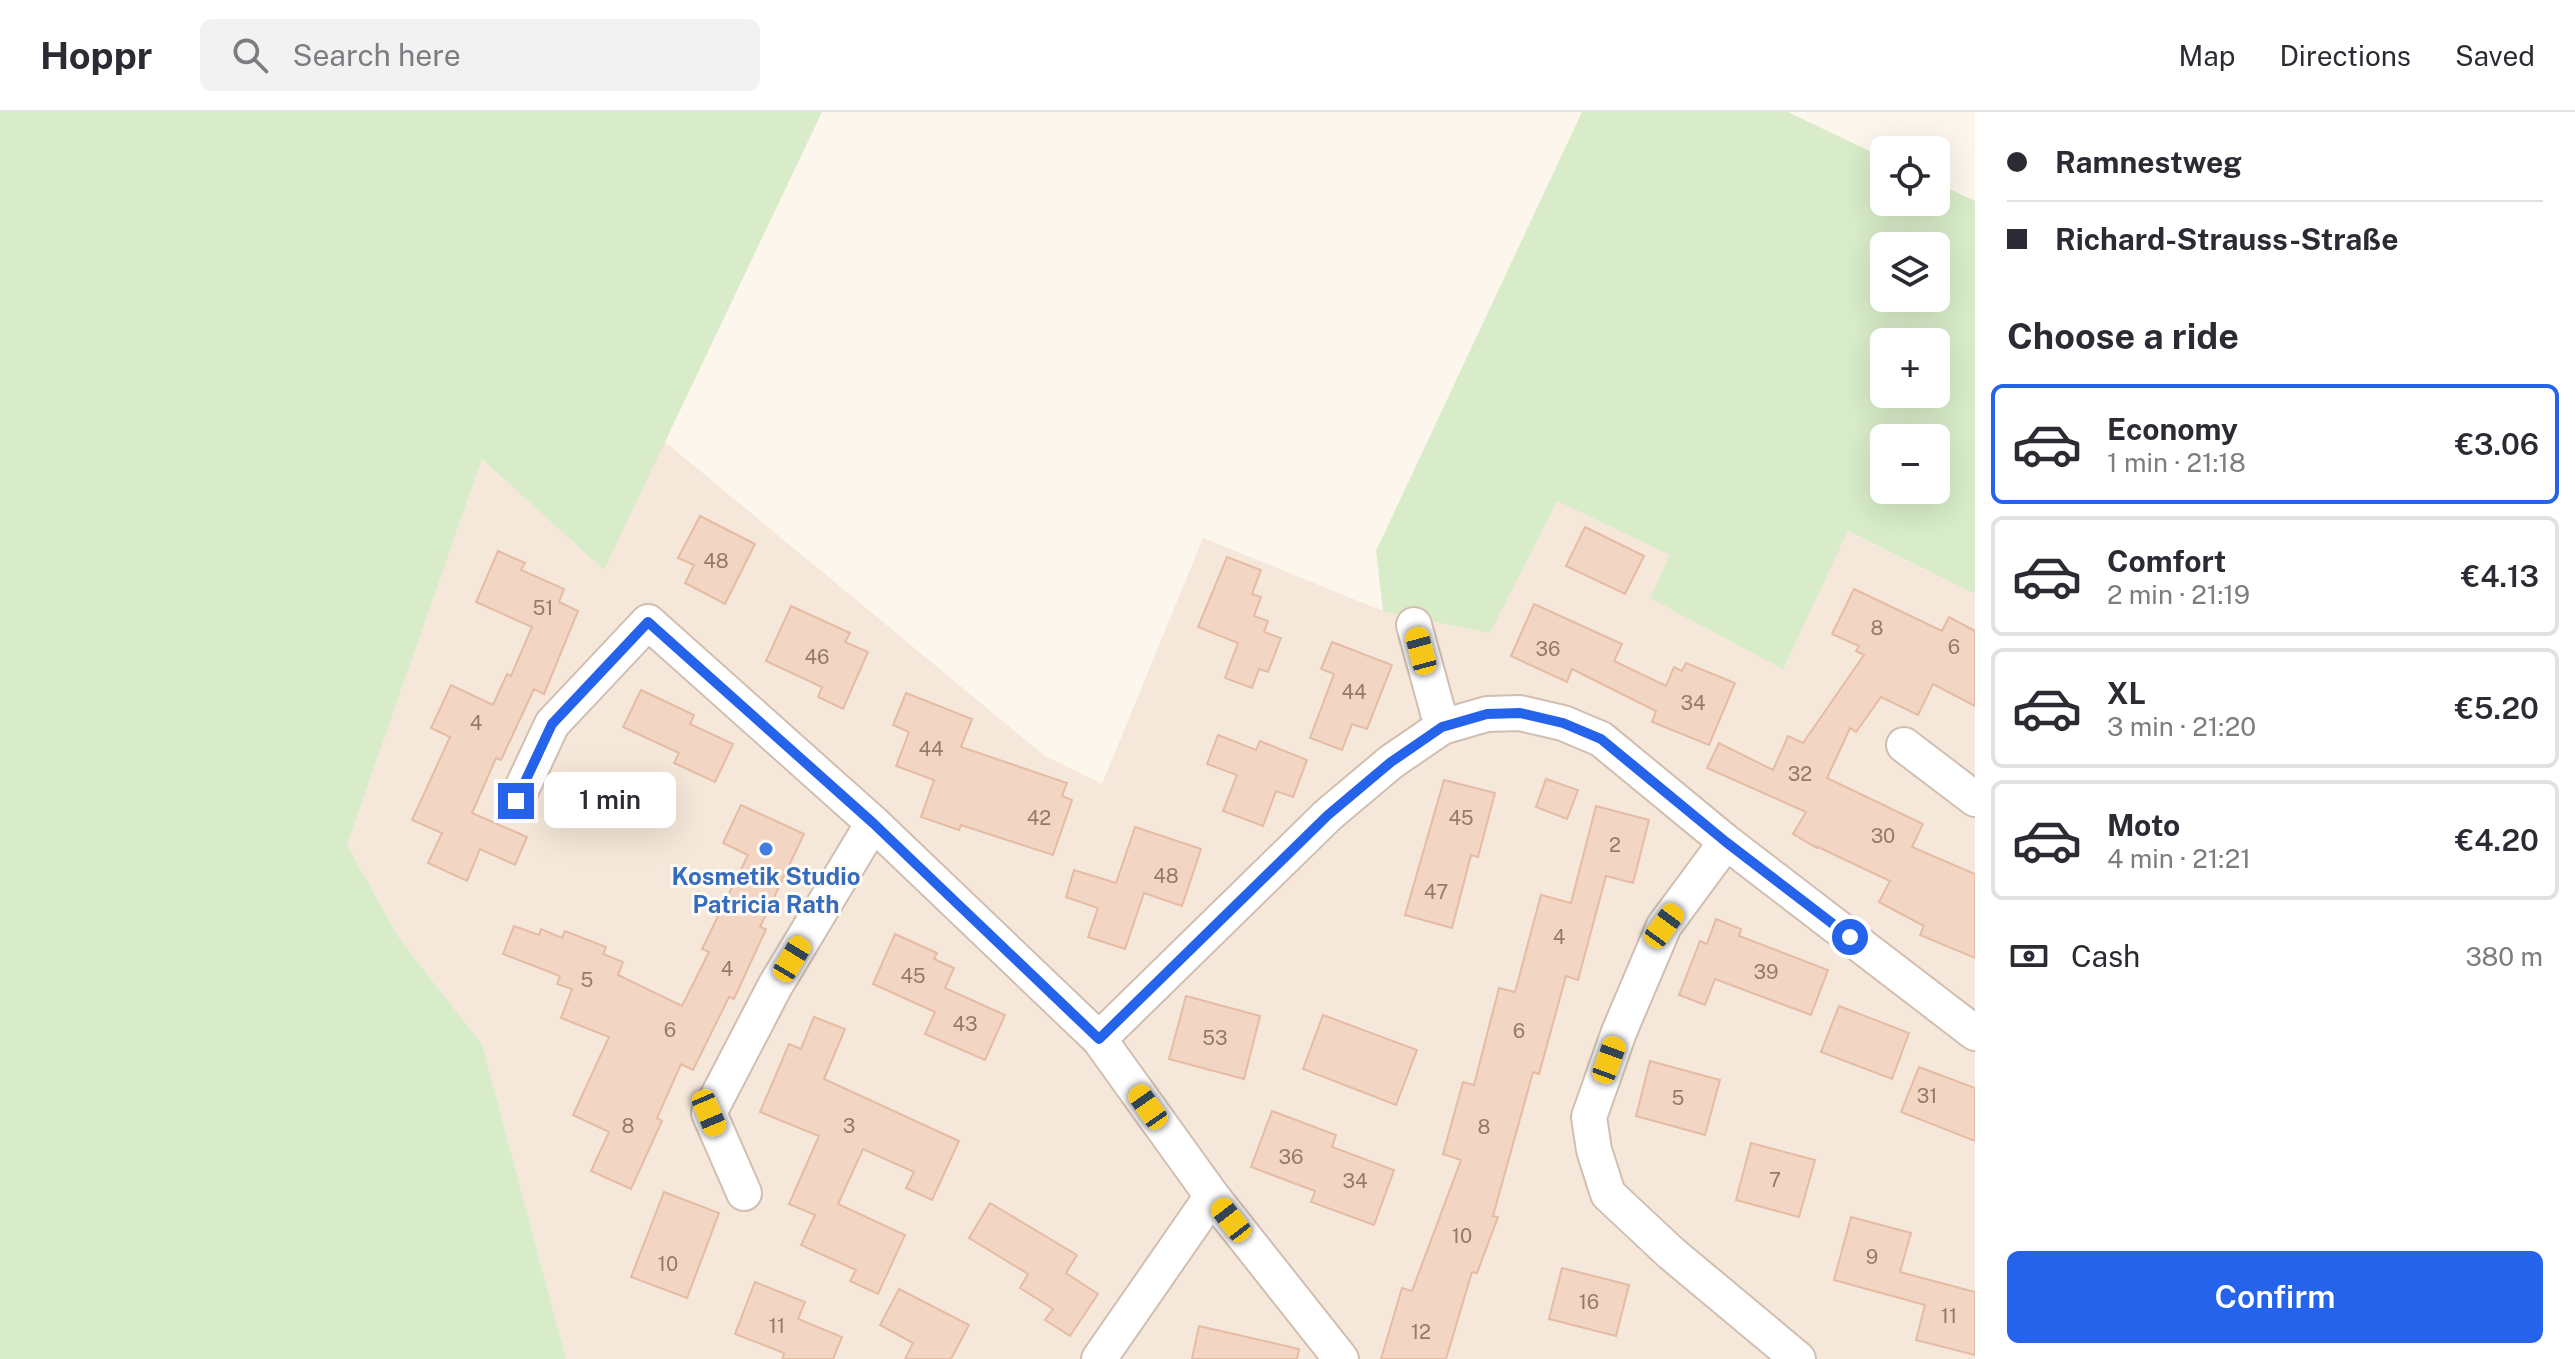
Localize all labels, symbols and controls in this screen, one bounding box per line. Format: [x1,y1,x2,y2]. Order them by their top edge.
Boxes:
search box [200,19,760,91]
text: Hoppr [40,33,152,78]
icon: search [228,33,272,77]
text: Search here [292,37,461,73]
text: Map [2179,39,2235,72]
text: Directions [2279,39,2411,72]
text: Saved [2455,39,2535,72]
map controls [1870,136,1950,504]
button: locate [1870,136,1950,216]
text: Ramnestweg [2055,144,2242,180]
text: Richard-Strauss-Straße [2055,221,2398,257]
button: layers [1870,232,1950,312]
text: Choose a ride [2007,315,2239,357]
button: + [1870,328,1950,408]
icon: car [2011,408,2083,480]
text: Economy [2107,411,2238,447]
button: − [1870,424,1950,504]
text: €3.06 [2455,426,2539,462]
text: 1 min · 21:18 [2107,447,2246,478]
icon: car [2011,540,2083,612]
text: Comfort [2107,543,2226,579]
house number: 48 [703,549,729,573]
text: €4.13 [2461,558,2539,594]
text: 2 min · 21:19 [2107,579,2250,610]
house number: 51 [533,596,553,620]
house number: 8 [1871,616,1883,640]
car [1403,625,1439,677]
house number: 6 [1948,635,1960,659]
house number: 36 [1536,637,1560,661]
house number: 46 [804,645,830,669]
icon: car [2011,672,2083,744]
text: XL [2107,675,2146,711]
house number: 44 [1341,680,1367,704]
text: €5.20 [2455,690,2539,726]
house number: 34 [1680,691,1706,715]
house number: 4 [470,711,482,735]
text: 3 min · 21:20 [2107,711,2256,742]
house number: 44 [918,737,944,761]
house number: 32 [1788,762,1812,786]
callout: 1 min [544,773,676,829]
route end [498,783,534,819]
text: 1 min [579,784,641,815]
icon: car [2011,804,2083,876]
house number: 42 [1027,806,1051,830]
house number: 45 [1448,806,1474,830]
text: Moto [2107,807,2180,843]
text: €4.20 [2455,822,2539,858]
house number: 30 [1871,824,1895,848]
house number: 2 [1609,833,1621,857]
marker: Kosmetik Studio Patricia Rath [757,840,775,858]
text: 4 min · 21:21 [2107,843,2251,874]
place label: Kosmetik Studio Patricia Rath [672,862,860,918]
house number: 48 [1153,864,1179,888]
house number: 47 [1424,880,1448,904]
car [1640,900,1688,952]
route start [1832,919,1868,955]
house number: 4 [1553,925,1565,949]
car [769,932,815,986]
icon: cash [2007,934,2051,978]
text: Cash [2071,938,2140,974]
text: 380 m [2465,941,2543,972]
house number: 4 [721,957,733,981]
house number: 39 [1754,960,1778,984]
house number: 45 [900,964,926,988]
house number: 5 [581,968,593,992]
house number: 43 [952,1012,978,1036]
house number: 6 [664,1018,676,1042]
house number: 6 [1513,1019,1525,1043]
house number: 53 [1202,1026,1228,1050]
car [1590,1033,1628,1087]
car [1124,1080,1172,1134]
house number: 31 [1917,1084,1937,1108]
car [689,1086,729,1140]
house number: 5 [1672,1086,1684,1110]
house number: 8 [622,1114,634,1138]
house number: 3 [843,1114,855,1138]
house number: 8 [1478,1115,1490,1139]
house number: 36 [1279,1145,1303,1169]
house number: 7 [1769,1168,1781,1192]
house number: 34 [1342,1169,1368,1193]
car [1207,1194,1255,1246]
house number: 10 [1452,1224,1472,1248]
house number: 9 [1866,1245,1878,1269]
button: Confirm [2007,1251,2543,1343]
house number: 10 [658,1252,678,1276]
house number: 16 [1579,1290,1599,1314]
house number: 11 [1941,1304,1957,1328]
house number: 11 [769,1314,785,1338]
house number: 12 [1411,1320,1431,1344]

